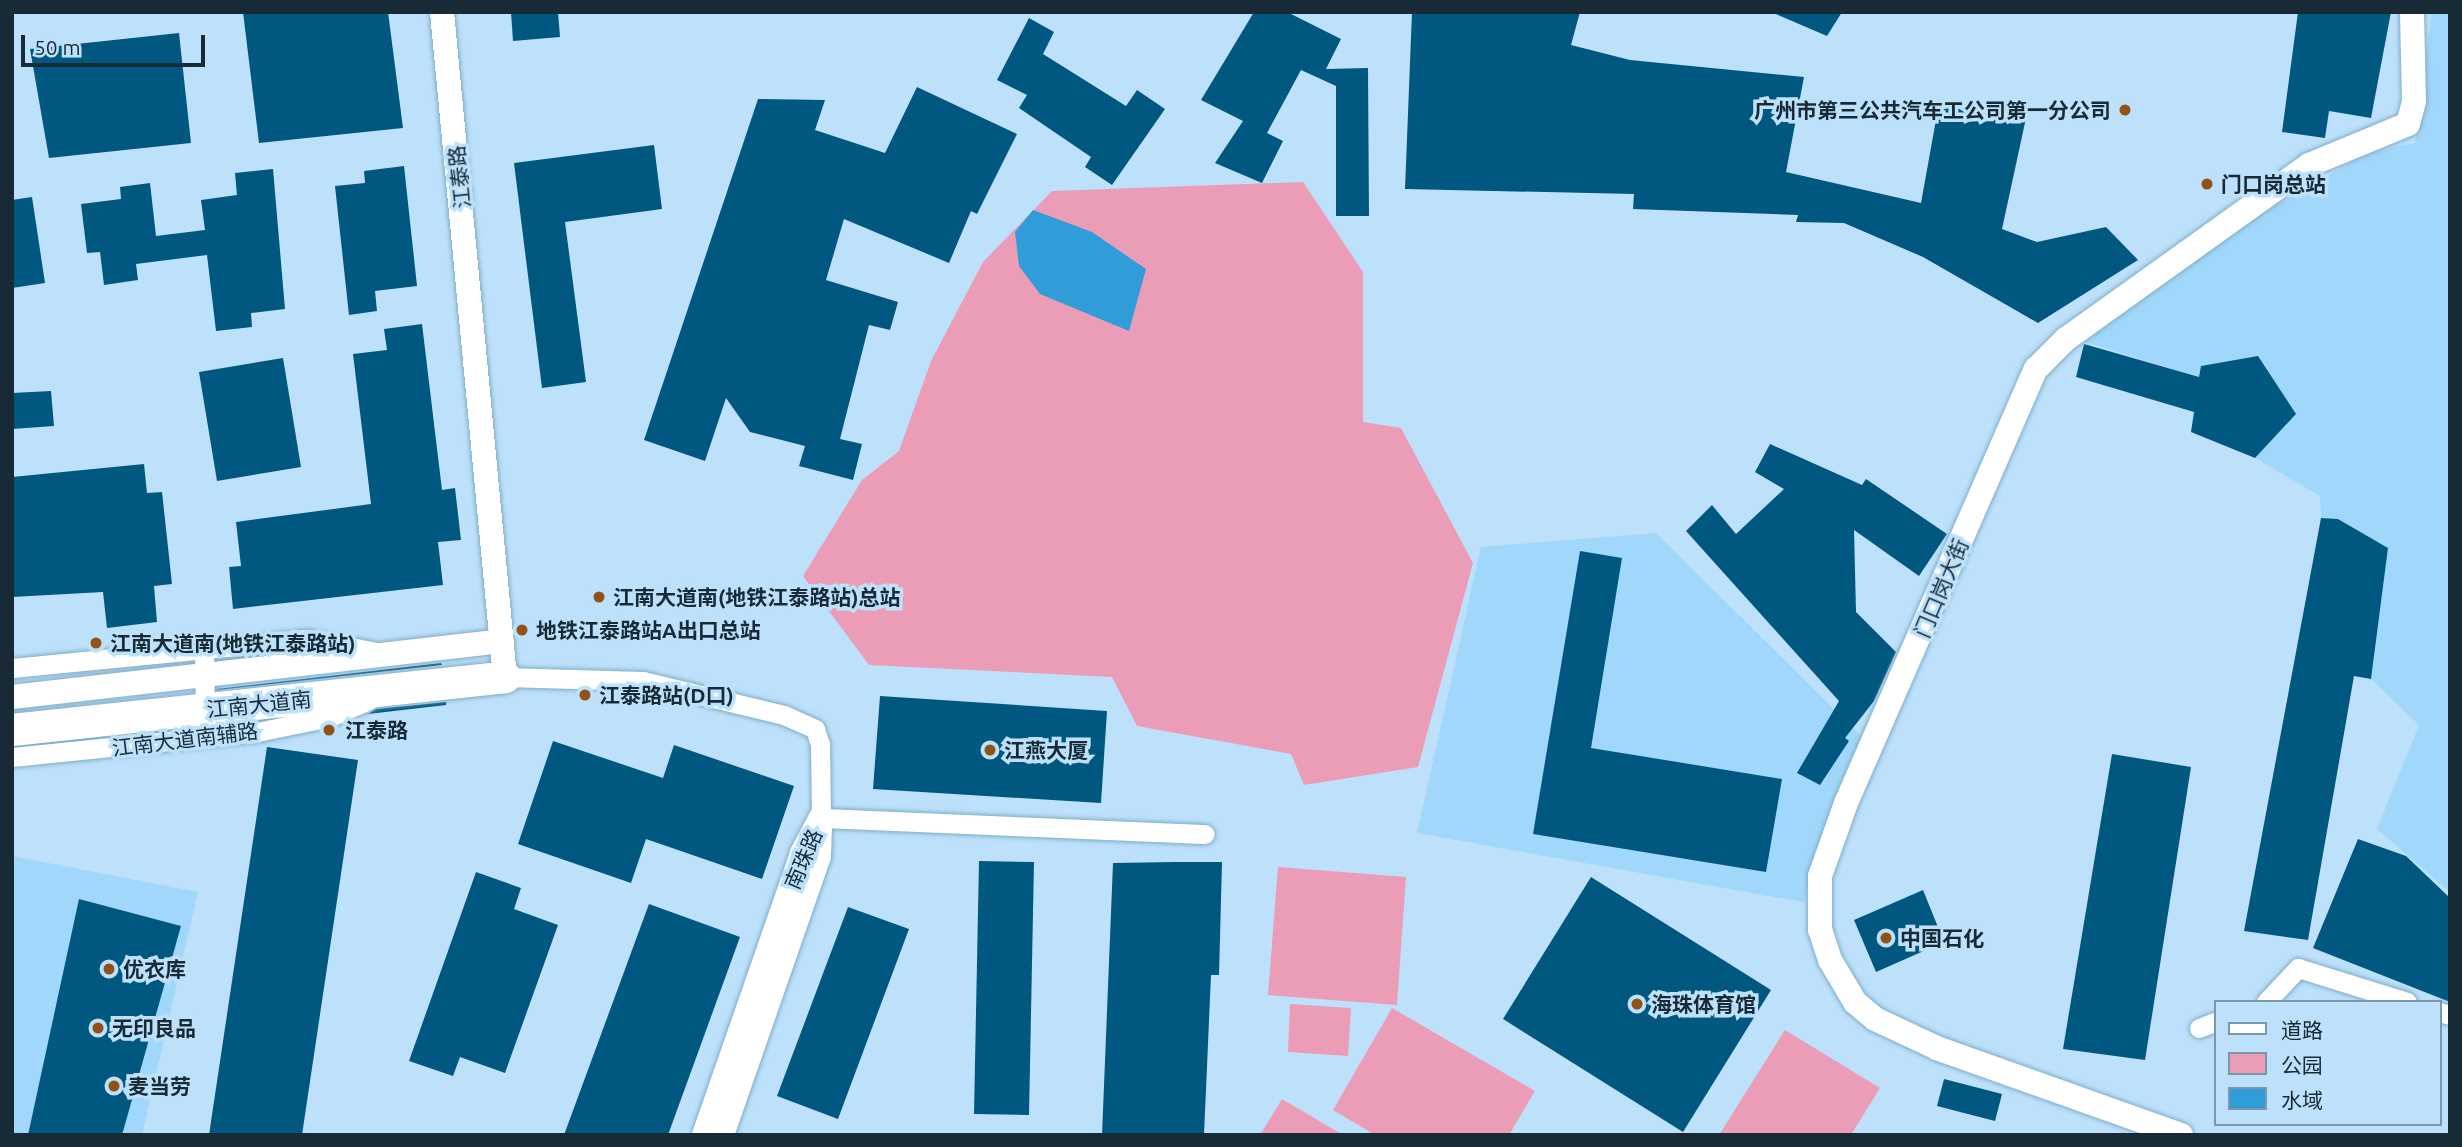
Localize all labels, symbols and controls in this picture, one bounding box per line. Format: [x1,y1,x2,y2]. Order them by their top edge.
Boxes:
scale bar [24,21,208,65]
text: 50 m [34,35,81,59]
place label: 广州市第三公共汽车工公司第一分公司 [1754,97,2111,123]
marker: 广州市第三公共汽车工公司第一分公司 [2117,102,2133,118]
street label: 江泰路 [443,144,475,210]
place label: 门口岗总站 [2221,171,2326,197]
marker: 门口岗总站 [2199,176,2215,192]
street label: 门口岗大街 [1909,535,1973,641]
place label: 江南大道南(地铁江泰路站)总站 [613,584,901,610]
marker: 江南大道南(地铁江泰路站)总站 [591,589,607,605]
place label: 地铁江泰路站A出口总站 [536,617,761,643]
marker: 地铁江泰路站A出口总站 [514,622,530,638]
place label: 江南大道南(地铁江泰路站) [110,630,356,656]
marker: 江南大道南(地铁江泰路站) [88,635,104,651]
place label: 江泰路站(D口) [599,682,734,708]
street label: 江南大道南 [205,686,313,722]
marker: 江泰路站(D口) [577,687,593,703]
place label: 江泰路 [345,717,408,743]
street label: 江南大道南辅路 [111,718,259,760]
marker: 江泰路 [319,720,339,740]
place label: 江燕大厦 [1004,737,1088,763]
marker: 江燕大厦 [982,742,998,758]
street label: 南珠路 [779,825,827,893]
place label: 中国石化 [1900,925,1984,951]
marker: 中国石化 [1878,930,1894,946]
place label: 优衣库 [123,956,186,982]
marker: 优衣库 [101,961,117,977]
place label: 海珠体育馆 [1651,991,1756,1017]
marker: 海珠体育馆 [1629,996,1645,1012]
legend [2214,1000,2441,1126]
place label: 无印良品 [112,1015,196,1041]
text: 道路 [2281,1018,2323,1042]
marker: 无印良品 [90,1020,106,1036]
text: 公园 [2281,1053,2323,1077]
place label: 麦当劳 [128,1073,191,1099]
marker: 麦当劳 [106,1078,122,1094]
text: 水域 [2281,1088,2323,1112]

